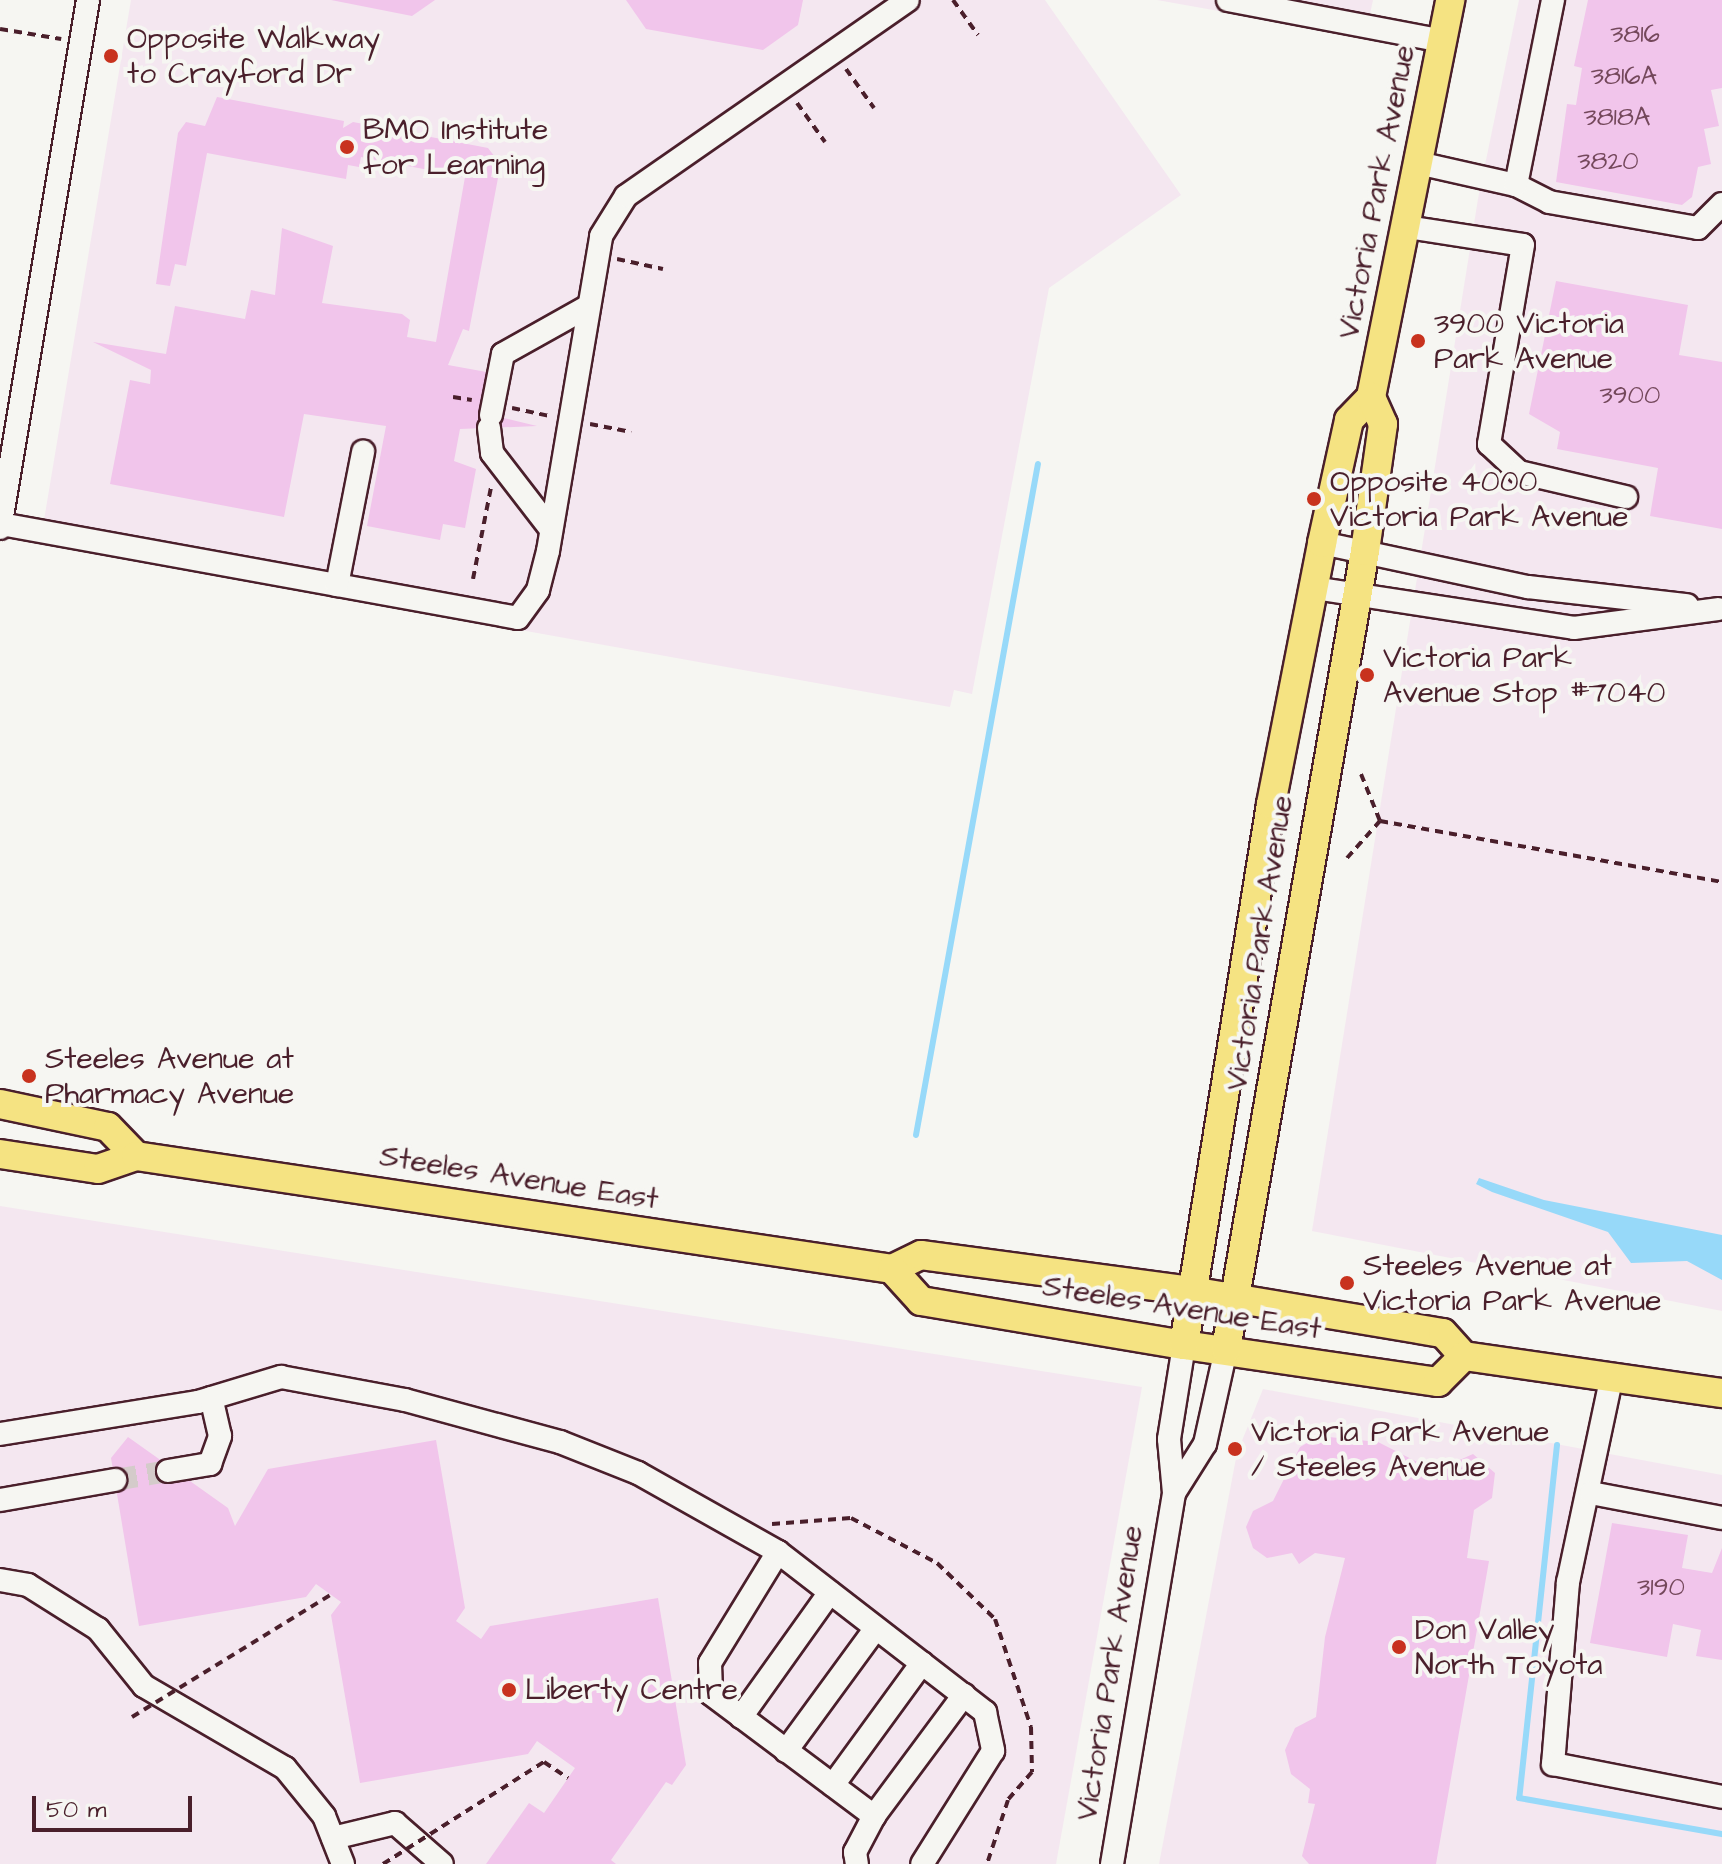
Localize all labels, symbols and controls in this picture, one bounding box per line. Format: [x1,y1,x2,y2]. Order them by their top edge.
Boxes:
house number: 3816 [1610,19,1660,51]
place label: Opposite Walkway to Crayford Dr [127,21,380,92]
street label: Victoria Park Avenue [1331,42,1423,342]
marker: Opposite Walkway to Crayford Dr [102,47,120,65]
house number: 3816A [1591,61,1657,93]
house number: 3818A [1584,102,1650,134]
place label: BMO Institute for Learning [363,112,548,182]
marker: BMO Institute for Learning [338,138,356,156]
house number: 3820 [1577,146,1639,178]
place label: 3900 Victoria Park Avenue [1434,306,1624,376]
marker: 3900 Victoria Park Avenue [1409,332,1427,350]
house number: 3900 [1600,380,1660,412]
place label: Opposite 4000 Victoria Park Avenue [1330,464,1629,534]
marker: Opposite 4000 Victoria Park Avenue [1305,490,1323,508]
place label: Victoria Park Avenue Stop #7040 [1383,640,1665,710]
marker: Victoria Park Avenue Stop #7040 [1358,666,1376,684]
street label: Victoria Park Avenue [1219,793,1301,1093]
place label: Steeles Avenue at Pharmacy Avenue [45,1041,294,1112]
marker: Steeles Avenue at Pharmacy Avenue [20,1067,38,1085]
street label: Steeles Avenue East [377,1138,661,1218]
place label: Steeles Avenue at Victoria Park Avenue [1363,1248,1662,1318]
street label: Steeles Avenue East [1040,1268,1324,1348]
marker: Steeles Avenue at Victoria Park Avenue [1338,1274,1356,1292]
place label: Victoria Park Avenue / Steeles Avenue [1251,1414,1550,1484]
marker: Victoria Park Avenue / Steeles Avenue [1226,1440,1244,1458]
street label: Victoria Park Avenue [1069,1523,1151,1823]
house number: 3190 [1637,1572,1685,1604]
place label: Don Valley North Toyota [1415,1612,1603,1682]
marker: Don Valley North Toyota [1390,1638,1408,1656]
place label: Liberty Centre [525,1672,738,1708]
marker: Liberty Centre [500,1681,518,1699]
scale bar [36,1780,196,1830]
text: 50 m [46,1793,106,1827]

